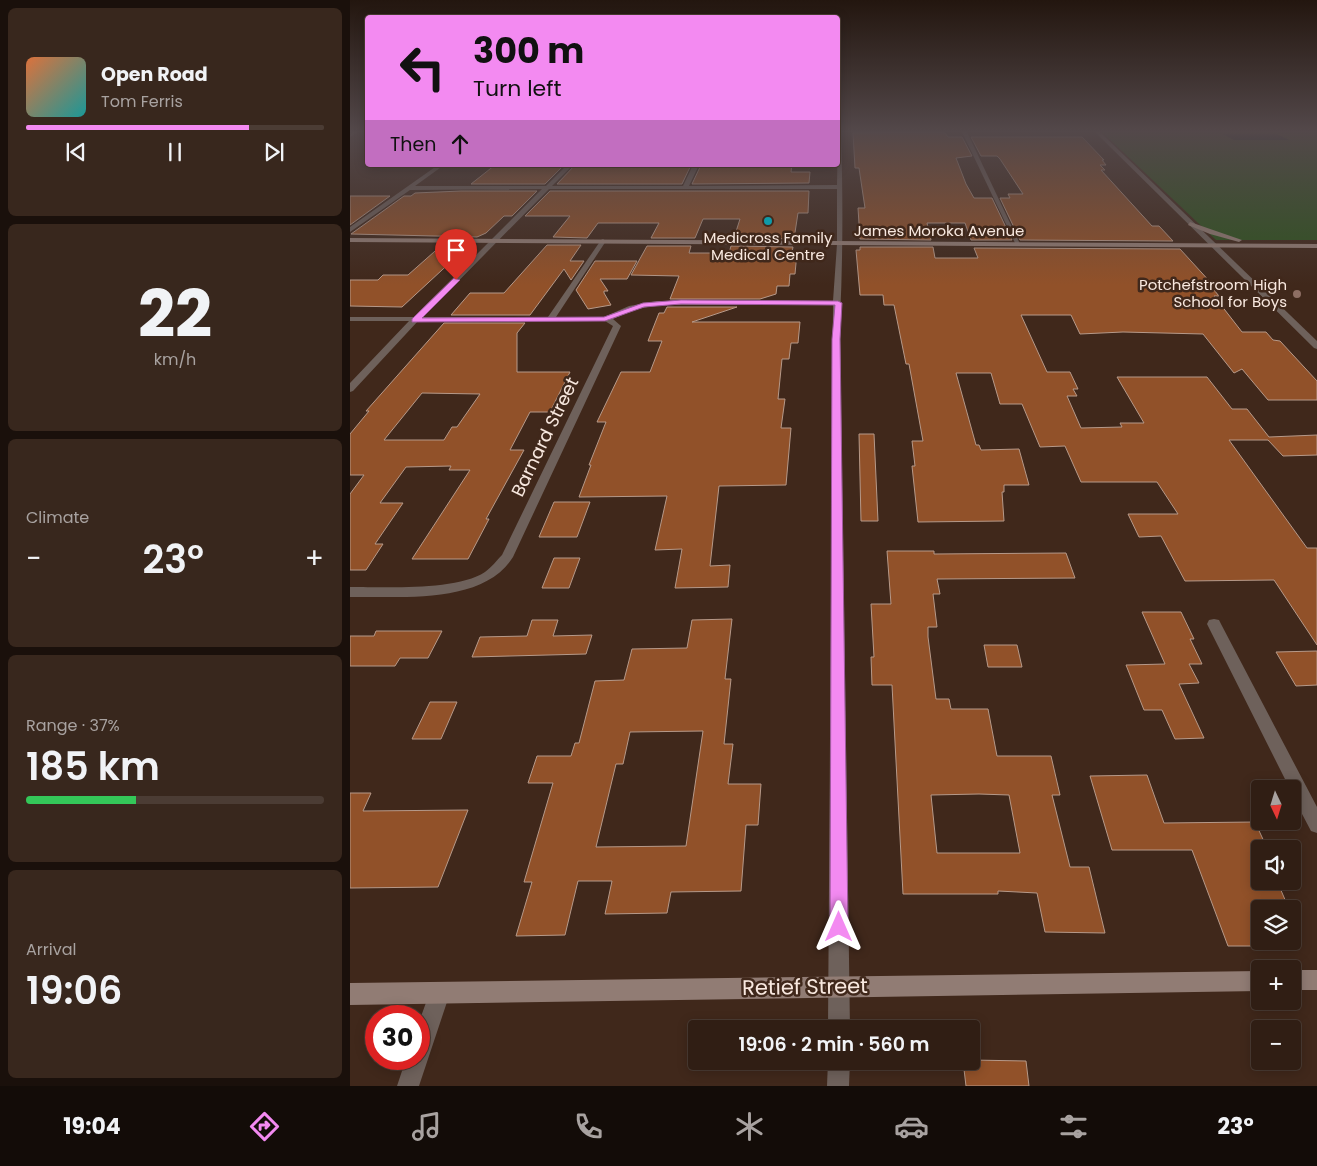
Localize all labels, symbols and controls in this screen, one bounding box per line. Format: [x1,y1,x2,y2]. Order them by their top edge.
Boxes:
text: 300 m [473,26,584,75]
icon: left [390,35,455,100]
text: Open Road [101,61,208,88]
text: Turn left [473,73,561,104]
text: Tom Ferris [101,90,183,113]
icon: ahead [446,130,474,158]
text: Then [390,131,436,158]
icon: previous [62,138,90,166]
icon: pause [161,138,189,166]
icon: next [260,138,288,166]
marker: Medicross Family Medical Centre [762,215,774,227]
street label: James Moroka Avenue [854,220,1024,241]
place label: Medicross Family Medical Centre [704,227,833,265]
pin [435,229,477,280]
icon: arrive [442,236,470,264]
text: 22 [138,269,212,360]
place label: Potchefstroom High School for Boys [1139,274,1287,312]
marker: Potchefstroom High School for Boys [1291,288,1303,300]
text: km/h [154,348,196,371]
street label: Barnard Street [505,373,584,501]
text: Climate [26,506,89,529]
text: 23° [142,533,204,586]
text: − [26,539,41,578]
text: + [305,539,324,578]
text: Range · 37% [26,714,120,737]
text: 185 km [26,740,160,793]
north arrow [1251,780,1301,830]
map controls [1251,780,1301,1070]
button: sound [1251,840,1301,890]
position arrow [812,900,864,952]
button: layers [1251,900,1301,950]
text: Arrival [26,938,76,961]
button: + [1251,960,1301,1010]
text: 19:06 [26,964,122,1017]
street label: Retief Street [742,971,868,1002]
speed limit sign: 30 [365,1005,430,1070]
button: − [1251,1020,1301,1070]
text: 19:06 · 2 min · 560 m [739,1031,929,1058]
icon: directions [247,1109,282,1144]
icon: music [409,1109,444,1144]
icon: phone [571,1109,606,1144]
icon: climate [732,1109,767,1144]
icon: car [894,1109,929,1144]
icon: filters [1056,1109,1091,1144]
text: 19:04 [63,1111,121,1142]
text: 23° [1218,1111,1254,1142]

